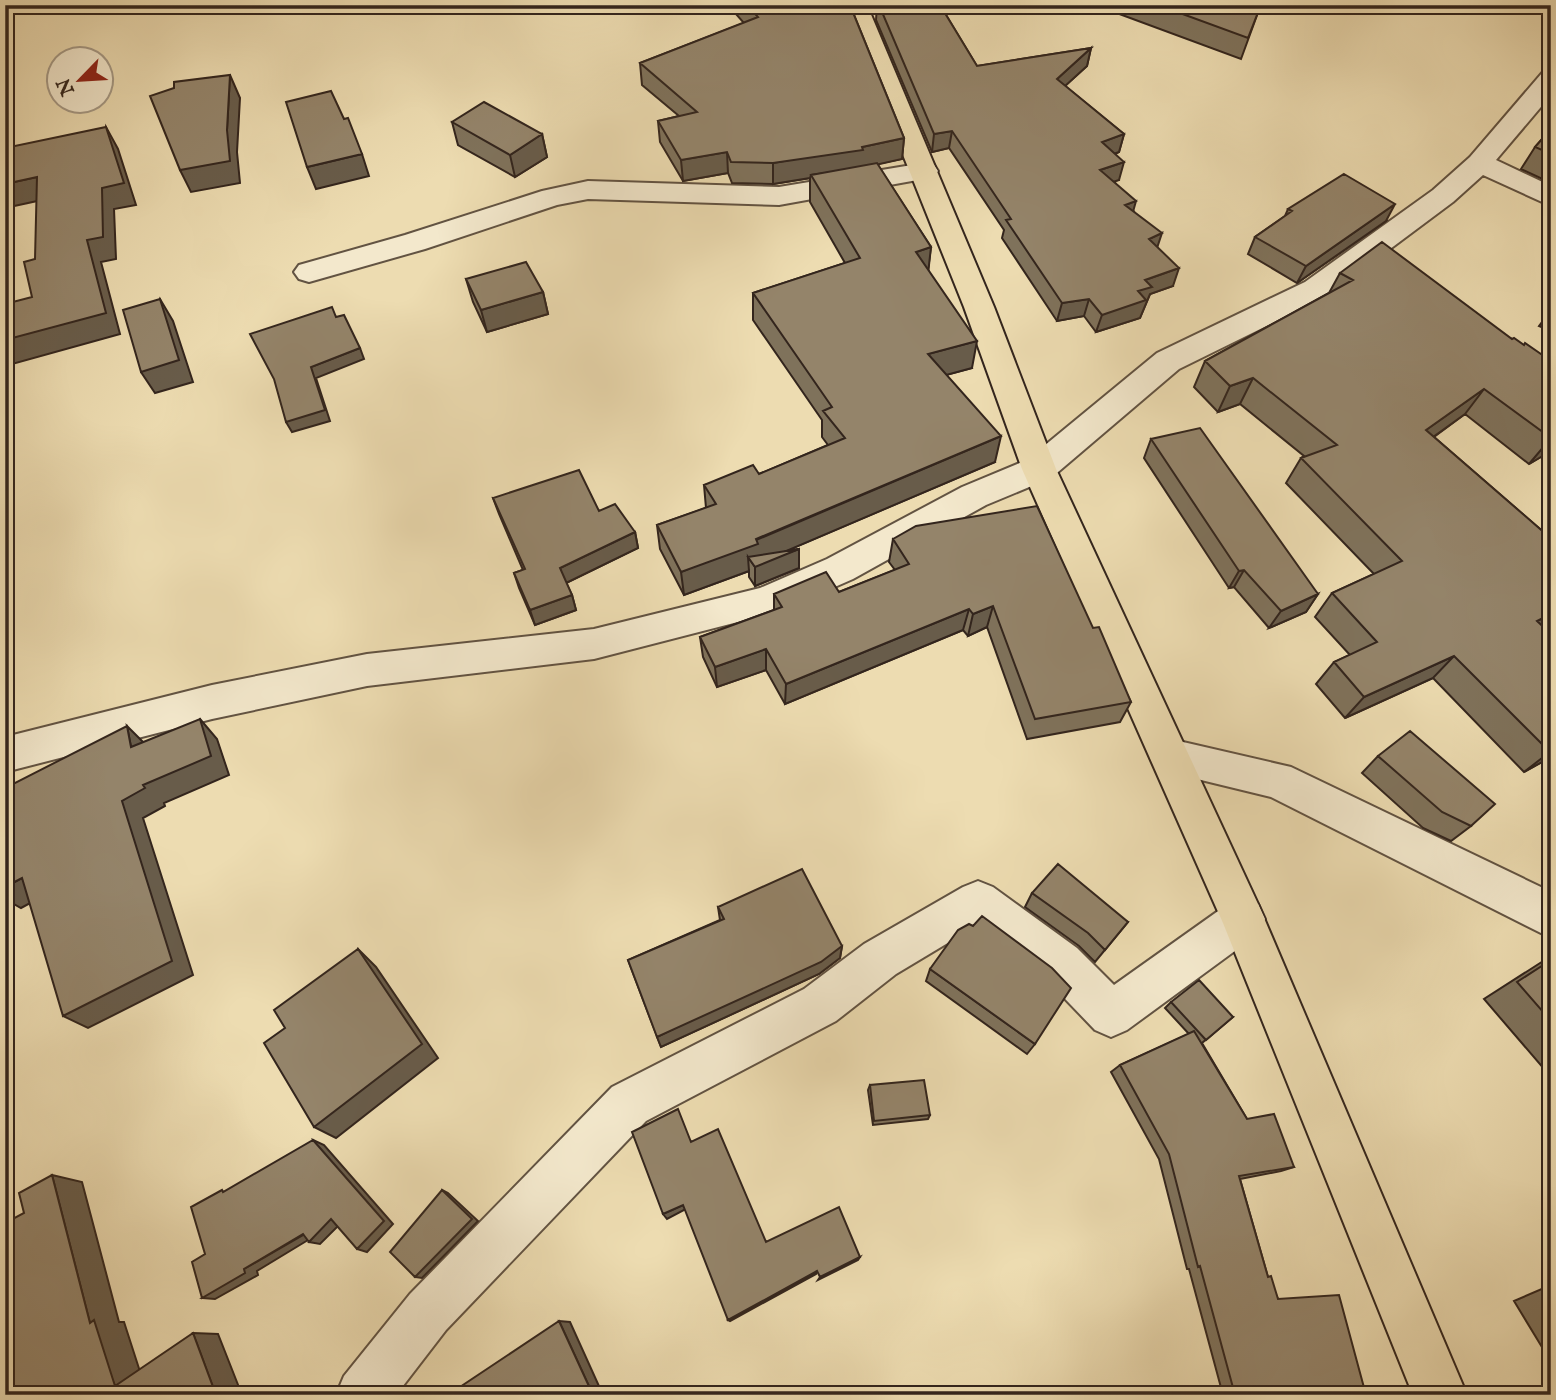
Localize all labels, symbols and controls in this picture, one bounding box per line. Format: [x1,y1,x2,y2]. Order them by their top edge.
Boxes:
north arrow [46,46,116,116]
text: N [52,73,81,100]

